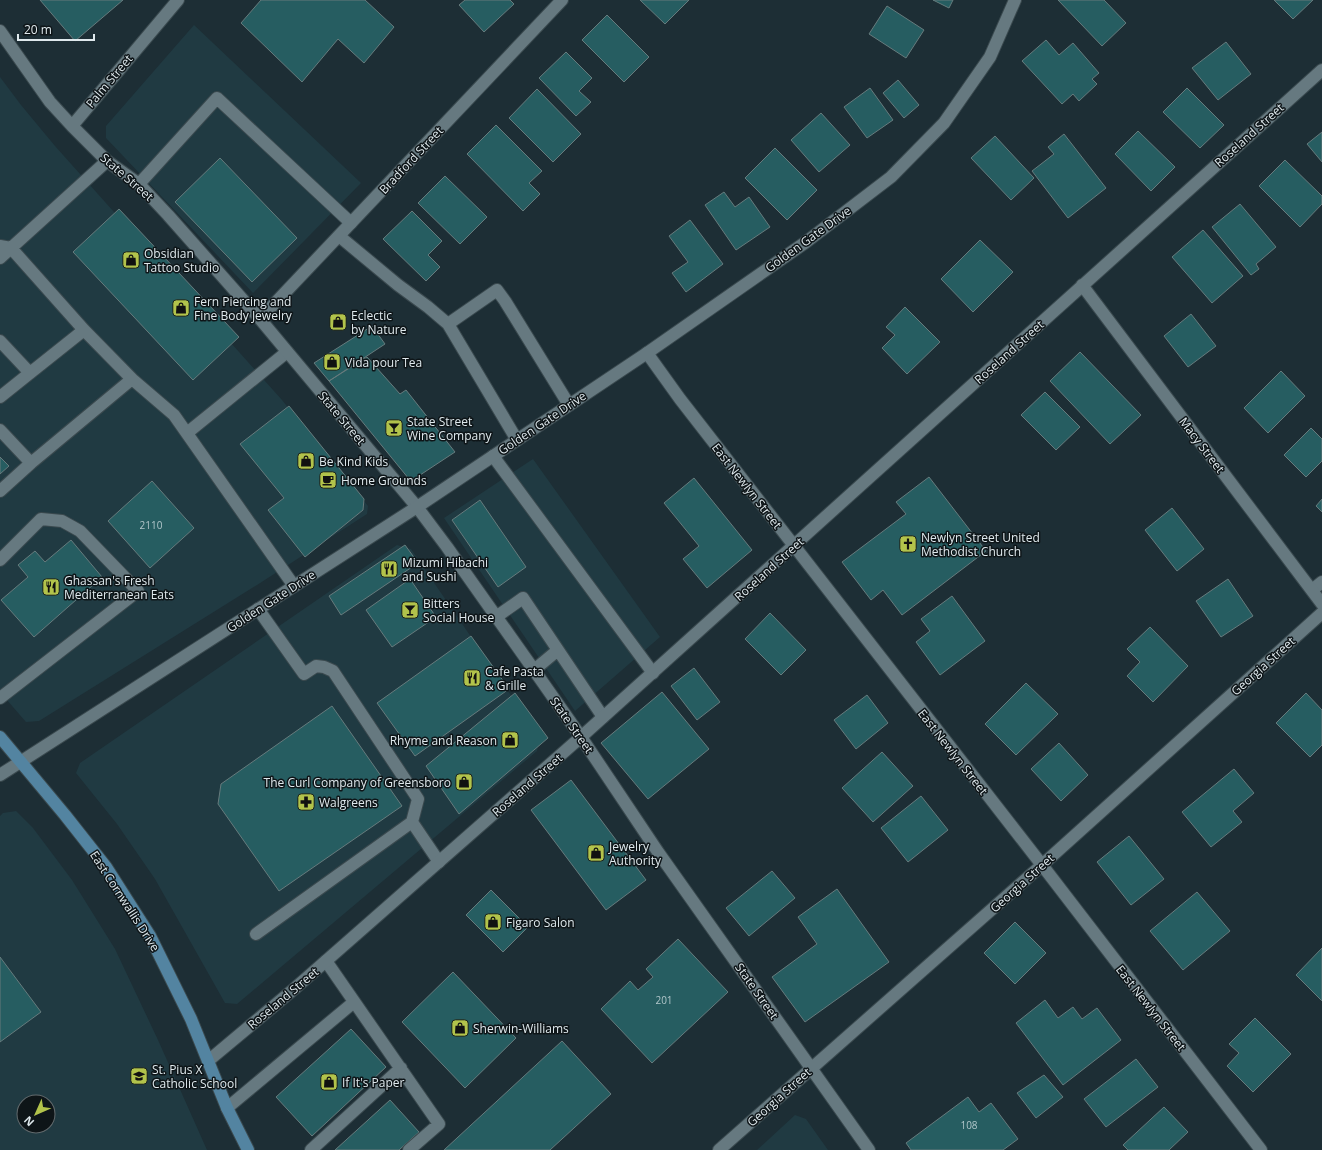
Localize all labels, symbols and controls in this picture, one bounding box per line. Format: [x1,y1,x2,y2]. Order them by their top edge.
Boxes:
scale bar [18,16,94,42]
text: 20 m [24,21,52,38]
street label: Palm Street [82,51,136,111]
street label: Roseland Street [1211,99,1287,171]
street label: Bradford Street [375,122,447,198]
street label: State Street [97,149,157,205]
street label: Golden Gate Drive [762,202,855,276]
place label: Obsidian Tattoo Studio [144,245,219,276]
shop icon: Obsidian Tattoo Studio [121,250,141,270]
place label: Fern Piercing and Fine Body Jewelry [194,293,293,324]
shop icon: Fern Piercing and Fine Body Jewelry [171,298,191,318]
place label: Eclectic by Nature [351,307,407,338]
shop icon: Eclectic by Nature [328,312,348,332]
street label: Roseland Street [971,316,1047,388]
shop icon: Vida pour Tea [322,352,342,372]
place label: Vida pour Tea [345,354,422,371]
street label: Golden Gate Drive [495,387,589,459]
street label: State Street [315,388,369,448]
place label: State Street Wine Company [407,413,493,444]
street label: Macy Street [1175,414,1229,476]
bar icon: State Street Wine Company [384,418,404,438]
street label: East Newlyn Street [708,440,786,532]
shop icon: Be Kind Kids [296,451,316,471]
place label: Be Kind Kids [319,453,389,470]
cafe icon: Home Grounds [318,470,338,490]
place label: Home Grounds [341,472,427,489]
house number: 2110 [140,518,163,532]
place label: Newlyn Street United Methodist Church [921,529,1040,560]
street label: Roseland Street [731,533,807,605]
church icon: Newlyn Street United Methodist Church [898,534,918,554]
place label: Mizumi Hibachi and Sushi [402,554,488,585]
restaurant icon: Mizumi Hibachi and Sushi [379,559,399,579]
street label: Golden Gate Drive [223,566,319,636]
place label: Ghassan's Fresh Mediterranean Eats [64,572,174,603]
restaurant icon: Ghassan's Fresh Mediterranean Eats [41,577,61,597]
place label: Bitters Social House [423,595,495,626]
bar icon: Bitters Social House [400,600,420,620]
street label: Georgia Street [1227,633,1299,699]
place label: Cafe Pasta & Grille [485,663,544,694]
restaurant icon: Cafe Pasta & Grille [462,668,482,688]
street label: State Street [546,693,598,757]
street label: East Newlyn Street [914,706,992,798]
shop icon: Rhyme and Reason [500,730,520,750]
place label: Rhyme and Reason [390,732,497,749]
street label: Roseland Street [488,750,566,820]
shop icon: The Curl Company of Greensboro [454,772,474,792]
place label: The Curl Company of Greensboro [264,774,451,791]
pharmacy icon: Walgreens [296,792,316,812]
place label: Walgreens [319,794,378,811]
place label: Jewelry Authority [608,838,662,869]
shop icon: Jewelry Authority [586,843,606,863]
street label: East Cornwallis Drive [86,847,164,955]
street label: Georgia Street [986,850,1058,916]
shop icon: Figaro Salon [483,912,503,932]
place label: Figaro Salon [506,914,575,931]
street label: State Street [731,959,783,1023]
street label: East Newlyn Street [1112,962,1190,1054]
street label: Roseland Street [244,963,322,1033]
house number: 201 [655,993,673,1007]
shop icon: Sherwin-Williams [450,1018,470,1038]
place label: Sherwin-Williams [473,1020,569,1037]
place label: St. Pius X Catholic School [152,1061,237,1092]
street label: Georgia Street [743,1064,815,1130]
school or university icon: St. Pius X Catholic School [129,1066,149,1086]
shop icon: If It's Paper [319,1072,339,1092]
place label: If It's Paper [342,1074,405,1091]
north arrow [16,1094,56,1134]
text: N [20,1113,37,1130]
house number: 108 [960,1118,978,1132]

